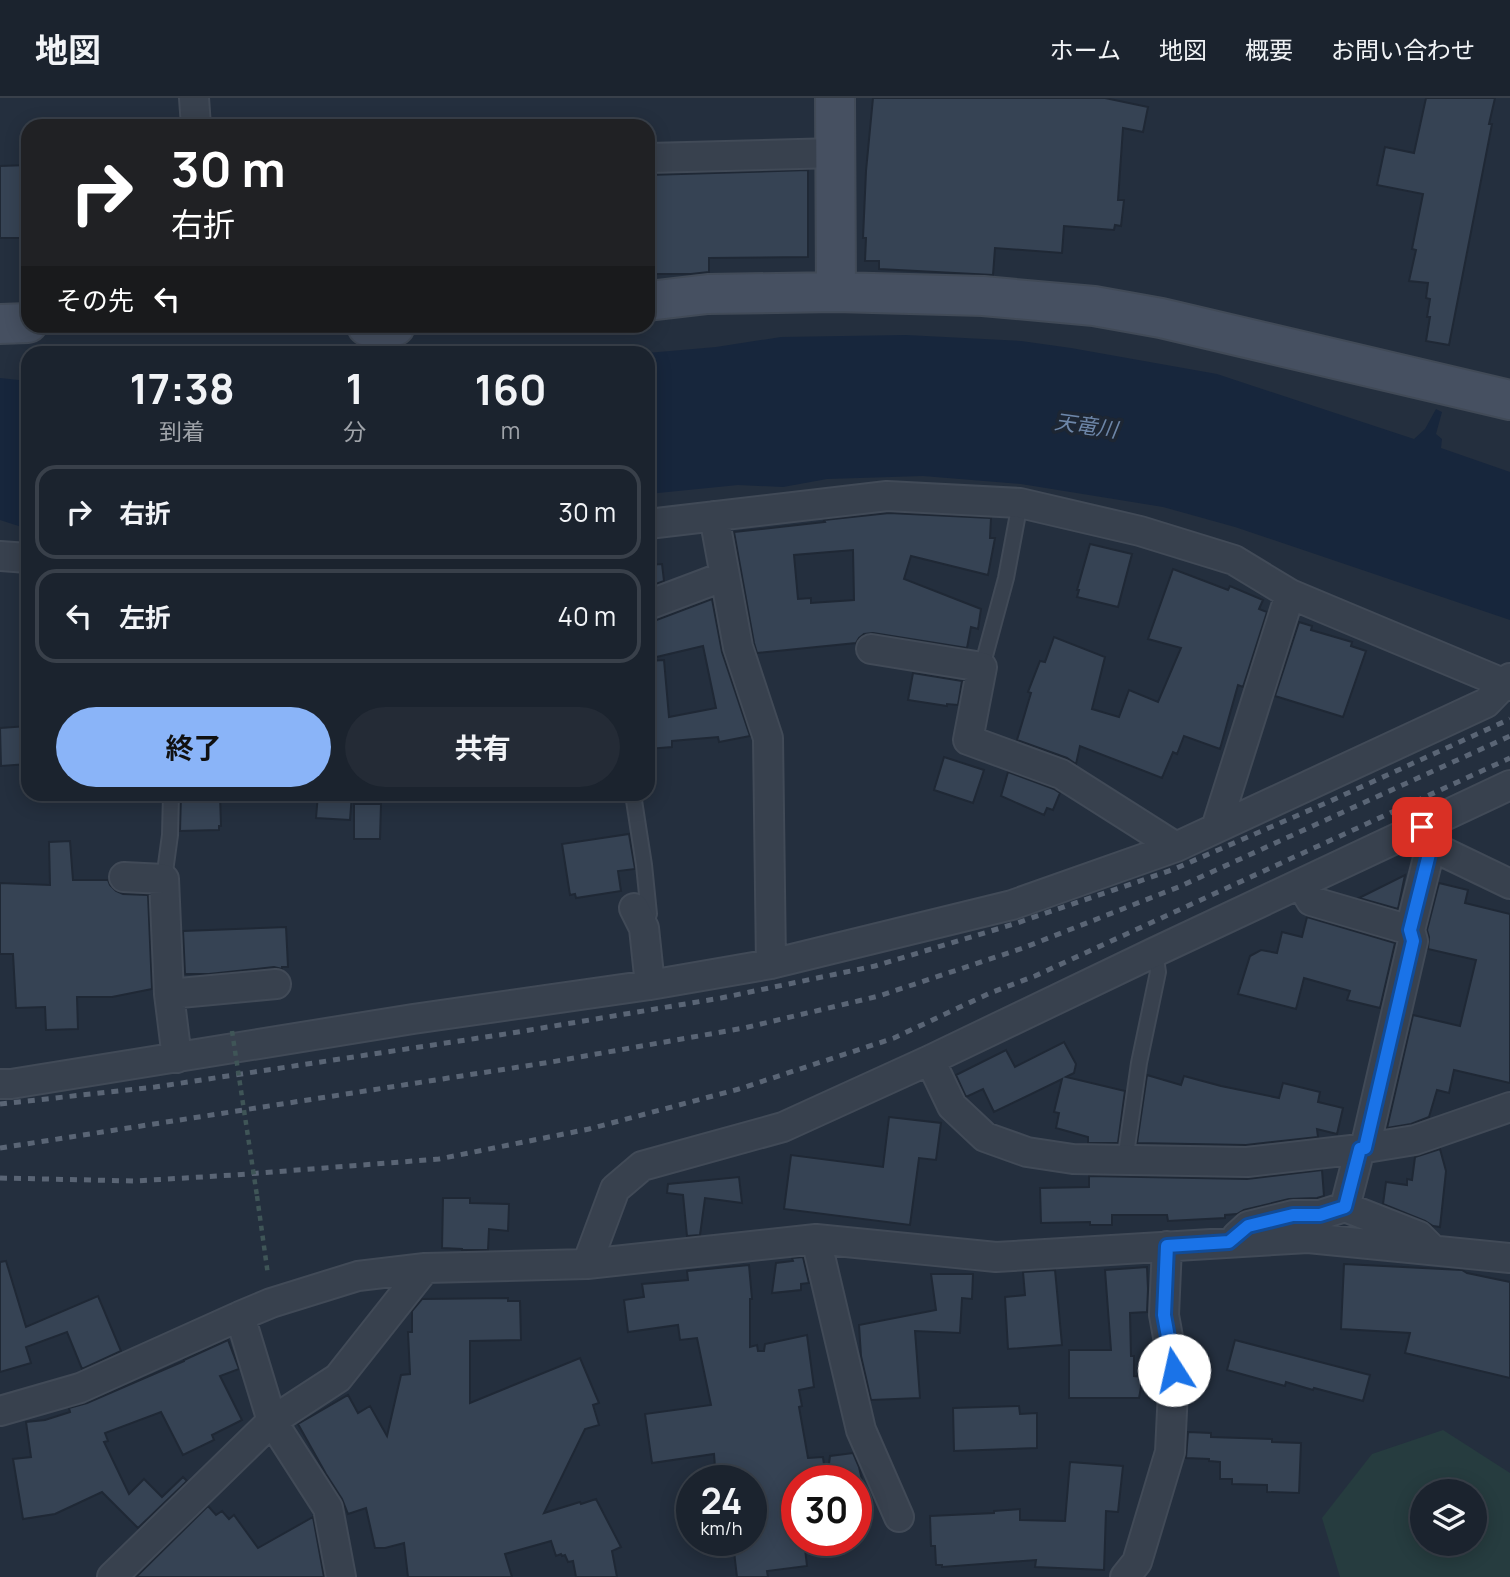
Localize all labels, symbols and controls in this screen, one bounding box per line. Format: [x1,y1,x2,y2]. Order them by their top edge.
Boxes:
text: 地図 [35,27,101,72]
text: ホーム [1050,33,1121,66]
text: 地図 [1159,33,1207,66]
text: 概要 [1245,33,1293,66]
text: お問い合わせ [1331,33,1475,66]
text: 30 m [171,135,286,202]
icon: right [56,147,147,238]
text: 右折 [171,202,235,246]
icon: left [148,280,186,318]
text: その先 [56,282,134,318]
text: 17:38 [129,359,235,417]
text: 1 [345,359,364,417]
text: 160 [474,360,547,418]
water label: 天竜川 [1053,407,1121,444]
text: m [501,414,520,446]
text: 到着 [159,415,205,447]
text: 分 [343,415,366,447]
icon: right [60,493,98,531]
text: 30 m [559,494,616,530]
text: 右折 [119,495,171,531]
icon: left [60,597,98,635]
text: 40 m [558,598,616,634]
text: 左折 [119,599,171,635]
button: 終了 [56,707,331,787]
button: 共有 [345,707,620,787]
pin [1392,797,1452,857]
icon: arrive [1403,808,1441,846]
position arrow [1137,1333,1211,1407]
speed limit sign: 30 [781,1465,872,1556]
text: 24 [701,1477,742,1525]
map controls [1410,1479,1487,1556]
button: layers [1410,1479,1487,1556]
text: km/h [701,1516,742,1540]

